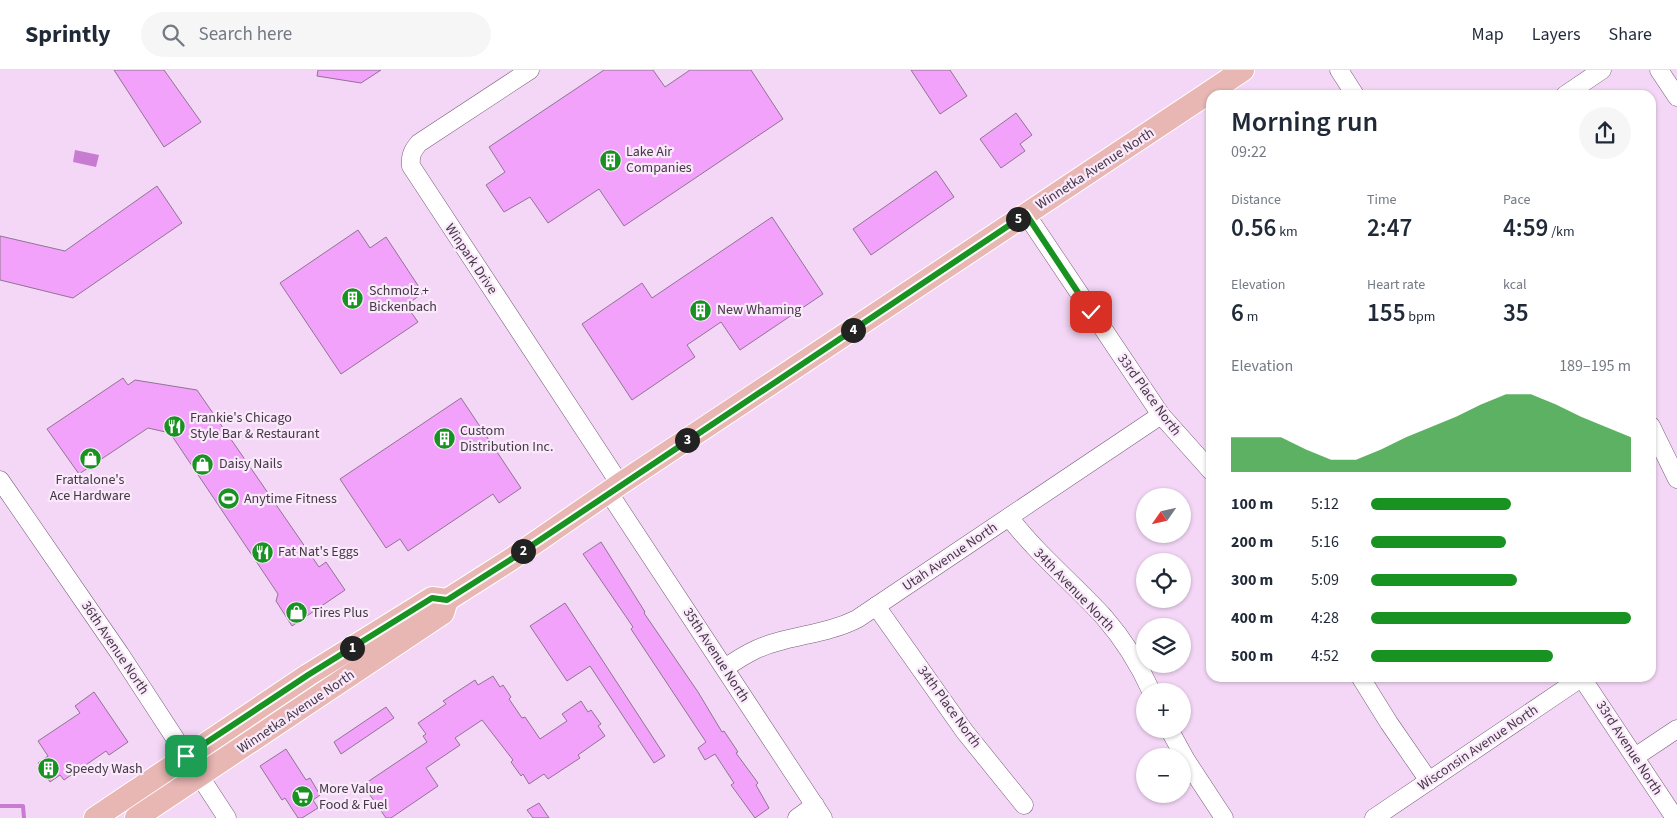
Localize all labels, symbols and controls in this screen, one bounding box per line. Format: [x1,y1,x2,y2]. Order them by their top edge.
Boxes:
search box [141,12,491,57]
text: Sprintly [25,17,111,52]
icon: search [159,21,187,49]
text: Search here [199,21,292,48]
text: Map [1472,22,1504,47]
text: Layers [1532,22,1581,47]
text: Share [1609,22,1652,47]
text: Morning run [1231,102,1378,142]
button: share [1579,107,1631,159]
street label: Winnetka Avenue North [1032,123,1158,215]
text: 09:22 [1231,141,1267,163]
place label: Lake Air Companies [626,142,692,178]
building icon: Lake Air Companies [598,148,622,172]
text: Distance [1231,190,1281,210]
text: Time [1367,190,1397,210]
text: Pace [1503,190,1530,210]
pin: 5 [1006,206,1030,232]
text: 5 [1015,209,1022,229]
text: 0.56 [1231,210,1276,246]
text: 2:47 [1367,210,1412,246]
text: 4:59 [1503,210,1548,246]
street label: Winpark Drive [440,220,502,298]
text: km [1276,222,1298,242]
text: /km [1548,222,1575,242]
text: Elevation [1231,275,1286,295]
text: Heart rate [1367,275,1425,295]
text: kcal [1503,275,1527,295]
place label: Schmolz + Bickenbach [369,281,437,317]
building icon: Schmolz + Bickenbach [341,287,365,311]
pin [1070,291,1112,333]
text: 6 [1231,295,1244,331]
text: 155 [1367,295,1405,331]
text: 35 [1503,295,1529,331]
building icon: New Whaming [689,298,713,322]
icon: check [1077,298,1105,326]
place label: New Whaming [717,300,801,320]
text: m [1244,307,1258,327]
text: bpm [1405,307,1435,327]
pin: 4 [840,318,866,342]
text: 4 [850,320,857,340]
street label: 33rd Place North [1112,350,1186,440]
text: Elevation [1231,355,1293,377]
text: 189–195 m [1559,355,1631,377]
place label: Frankie's Chicago Style Bar & Restaurant [190,408,320,444]
restaurant icon: Frankie's Chicago Style Bar & Restaurant [162,414,186,438]
place label: Custom Distribution Inc. [460,421,553,457]
building icon: Custom Distribution Inc. [432,427,456,451]
pin: 3 [674,428,700,452]
text: 3 [684,430,691,450]
shop icon: Frattalone's Ace Hardware [78,446,102,470]
shop icon: Daisy Nails [191,452,215,476]
place label: Daisy Nails [219,454,282,474]
place label: Frattalone's Ace Hardware [50,470,130,506]
sports icon: Anytime Fitness [216,487,240,511]
north arrow [1136,488,1191,542]
map controls [1136,488,1191,803]
place label: Anytime Fitness [244,489,337,509]
text: 100 m [1231,493,1273,515]
text: 5:12 [1311,493,1339,515]
street label: Utah Avenue North [899,518,1001,596]
text: 200 m [1231,531,1273,553]
text: 5:16 [1311,531,1339,553]
pin: 2 [510,538,536,564]
restaurant icon: Fat Nat's Eggs [250,540,274,564]
text: 2 [520,541,527,561]
place label: Fat Nat's Eggs [278,542,359,562]
street label: 34th Avenue North [1029,544,1119,636]
button: locate [1136,553,1191,608]
text: 300 m [1231,569,1273,591]
text: 5:09 [1311,569,1339,591]
street label: 36th Avenue North [76,597,154,699]
shop icon: Tires Plus [284,601,308,625]
place label: Tires Plus [312,603,368,623]
street label: 35th Avenue North [678,604,754,706]
text: 400 m [1231,607,1273,629]
text: 4:28 [1311,607,1339,629]
button: layers [1136,618,1191,673]
pin: 1 [340,636,364,660]
text: 1 [349,638,356,658]
text: 500 m [1231,645,1273,667]
text: 4:52 [1311,645,1339,667]
street label: 34th Place North [912,662,986,752]
street label: Winnetka Avenue North [233,665,359,759]
button: + [1136,683,1191,738]
street label: 33rd Avenue North [1591,697,1667,799]
street label: Wisconsin Avenue North [1414,700,1542,796]
pin [165,735,207,777]
icon: arrive [172,742,200,770]
button: − [1136,748,1191,803]
building icon: Speedy Wash [37,757,61,781]
place label: Speedy Wash [65,759,143,779]
place label: More Value Food & Fuel [319,779,388,815]
supermarket icon: More Value Food & Fuel [291,785,315,809]

